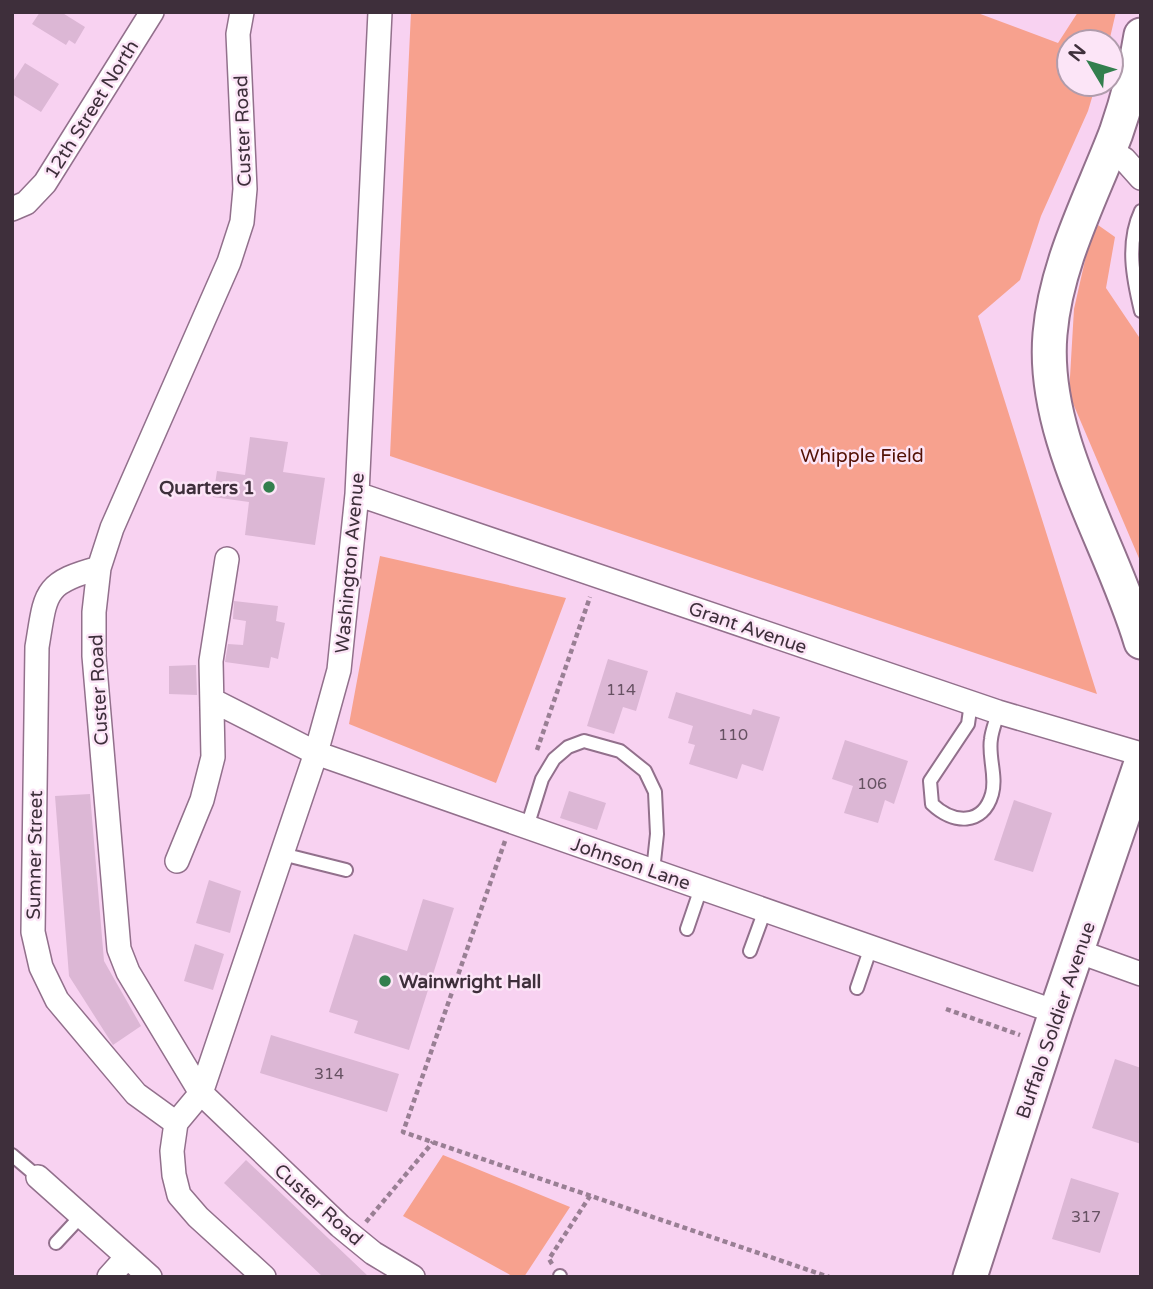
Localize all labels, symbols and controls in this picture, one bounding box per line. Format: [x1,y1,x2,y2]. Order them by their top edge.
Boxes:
north arrow [1055,28,1125,98]
street label: 12th Street North [40,36,143,183]
text: N [1064,40,1091,66]
street label: Custer Road [230,75,256,187]
park label: Whipple Field [800,445,924,467]
street label: Washington Avenue [331,472,369,654]
place label: Quarters 1 [159,477,255,499]
marker: Quarters 1 [261,479,277,495]
street label: Grant Avenue [686,597,810,659]
street label: Custer Road [85,634,113,746]
house number: 114 [606,680,636,700]
house number: 110 [718,725,748,745]
house number: 106 [857,774,887,794]
street label: Sumner Street [23,790,47,920]
street label: Johnson Lane [568,833,693,895]
street label: Buffalo Soldier Avenue [1012,919,1100,1122]
place label: Wainwright Hall [399,971,541,994]
marker: Wainwright Hall [377,973,393,989]
house number: 314 [314,1064,344,1084]
street label: Custer Road [270,1159,367,1250]
house number: 317 [1071,1207,1101,1227]

